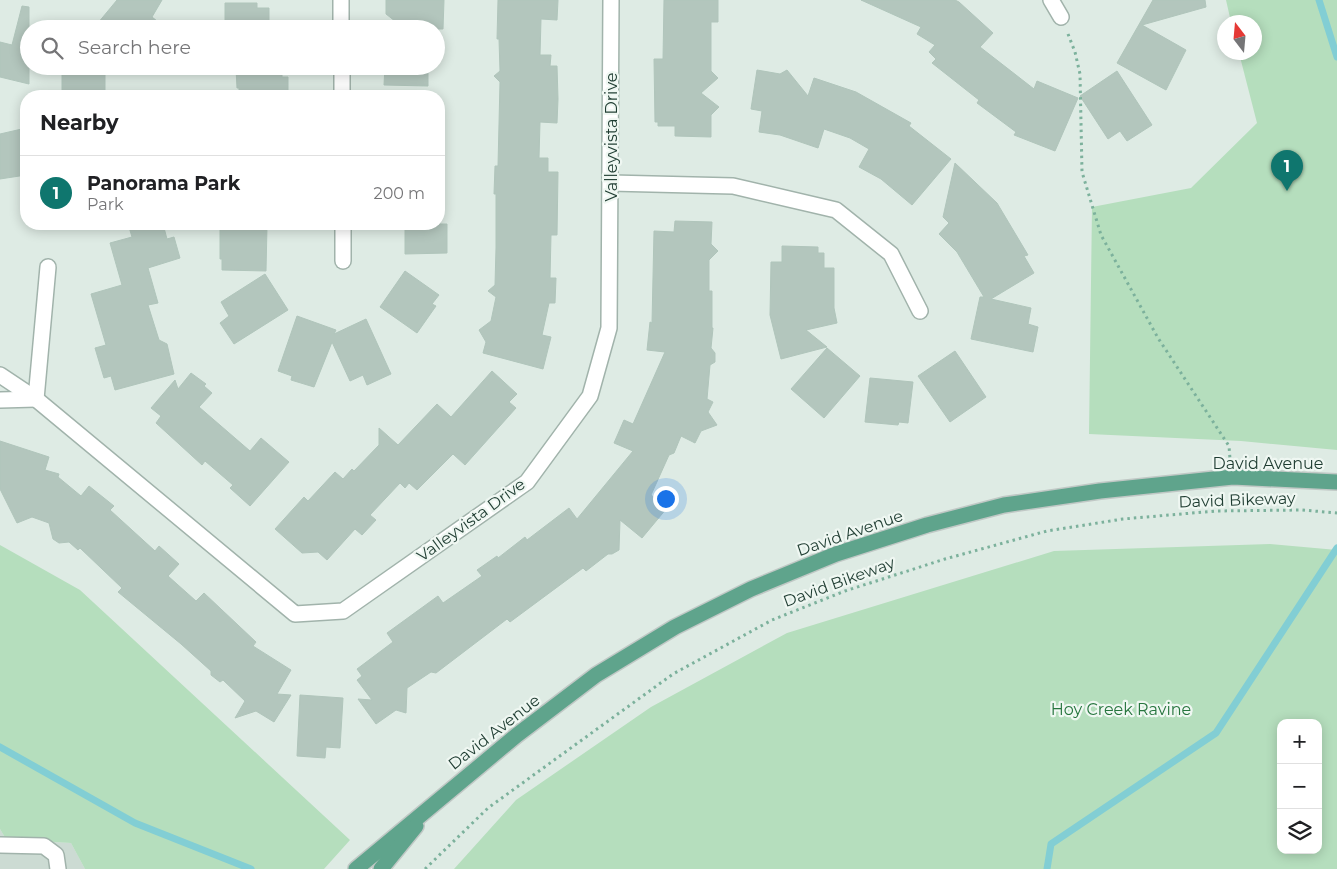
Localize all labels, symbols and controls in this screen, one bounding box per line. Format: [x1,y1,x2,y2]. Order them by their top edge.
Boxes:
north arrow [1217,15,1262,60]
search box [20,20,445,75]
icon: search [38,34,66,62]
text: Search here [78,36,191,59]
street label: Valleyvista Drive [602,73,621,202]
text: Nearby [40,110,119,135]
pin: 1 [1271,150,1303,191]
text: Panorama Park [87,172,240,195]
text: 1 [53,184,59,203]
text: 200 m [374,184,425,203]
text: Park [87,195,124,214]
street label: David Avenue [1213,454,1323,473]
street label: Valleyvista Drive [413,474,529,566]
your location [653,486,679,512]
street label: David Bikeway [1178,488,1296,512]
street label: David Avenue [794,506,906,560]
street label: David Bikeway [781,553,898,611]
street label: David Avenue [444,690,544,774]
park label: Hoy Creek Ravine [1051,700,1191,719]
map controls [1277,719,1322,854]
button: + [1277,719,1322,764]
button: − [1277,764,1322,809]
button: layers [1277,809,1322,854]

